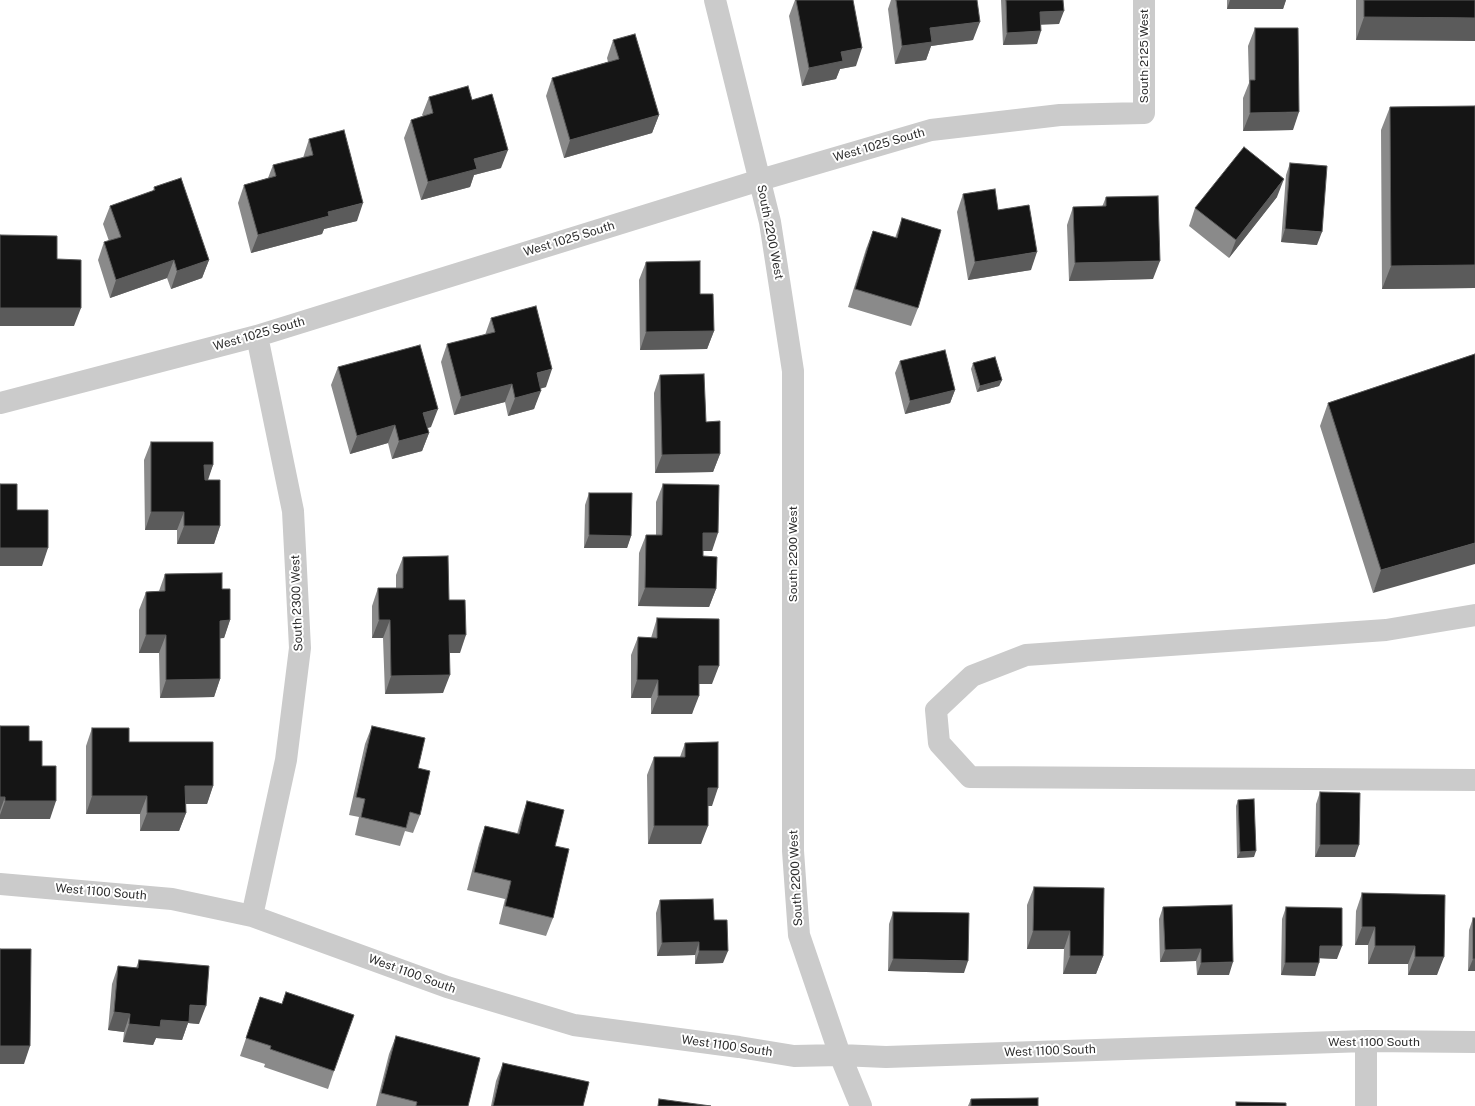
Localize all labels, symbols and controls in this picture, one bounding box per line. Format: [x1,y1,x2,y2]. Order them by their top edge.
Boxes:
street label: South 2125 West [1137,9,1151,103]
street label: West 1025 South [832,125,926,165]
street label: South 2200 West [754,183,786,281]
street label: West 1025 South [522,218,616,260]
street label: West 1025 South [212,314,306,354]
street label: South 2200 West [786,506,800,602]
street label: South 2300 West [288,554,306,652]
street label: South 2200 West [786,830,806,926]
street label: West 1100 South [55,881,147,903]
street label: West 1100 South [366,952,458,996]
street label: West 1100 South [681,1032,773,1060]
street label: West 1100 South [1328,1035,1420,1049]
street label: West 1100 South [1004,1042,1096,1060]

